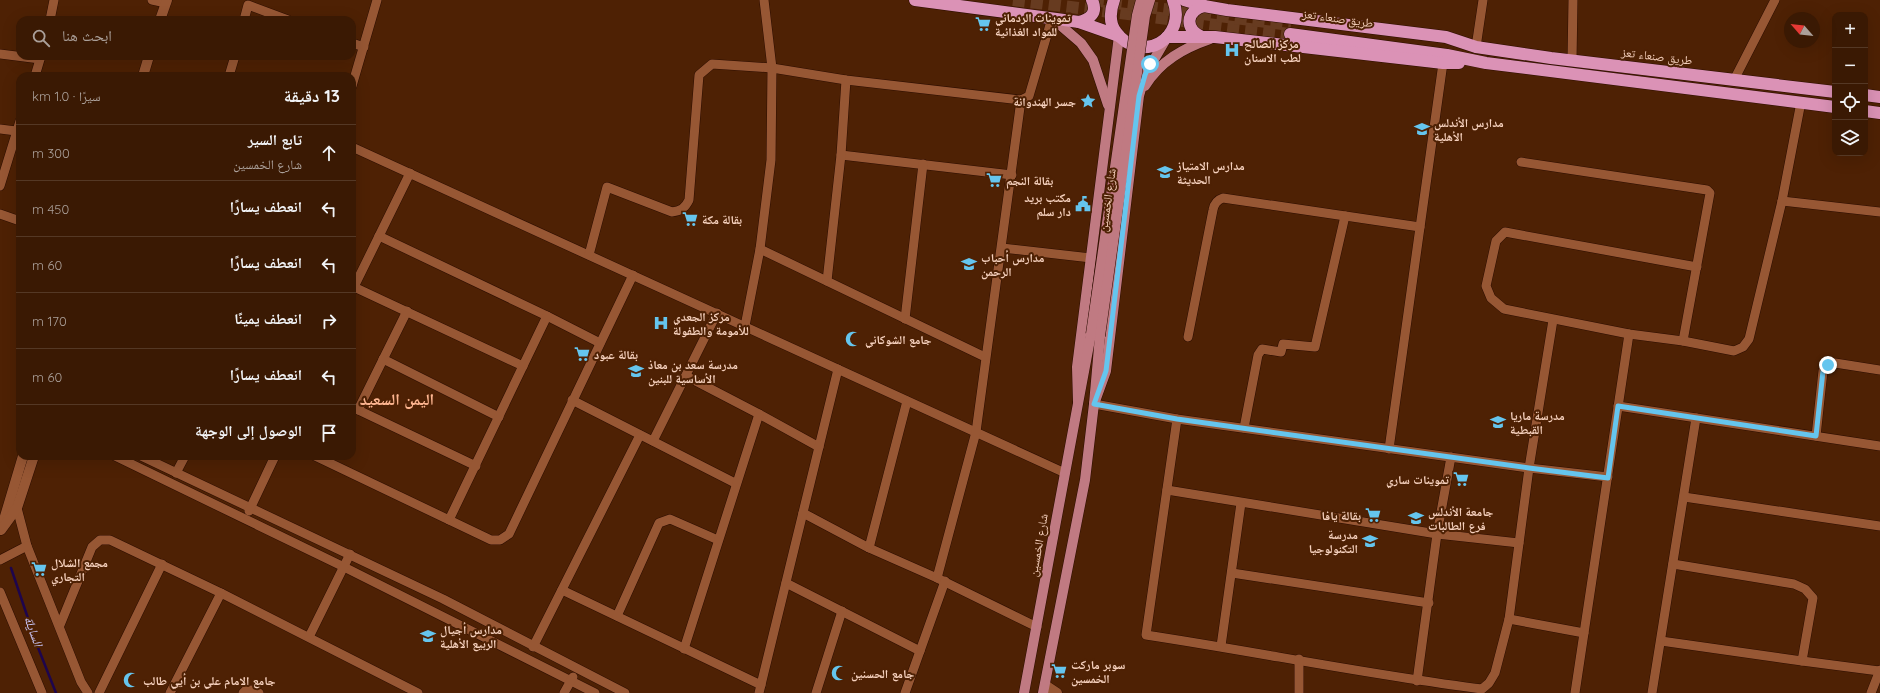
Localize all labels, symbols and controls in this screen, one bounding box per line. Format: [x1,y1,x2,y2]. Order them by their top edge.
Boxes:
street label: طريق صنعاء تعز [1301,5,1374,31]
place label: تموينات الردماني للمواد الغذائية [995,10,1072,39]
north arrow [1784,12,1820,48]
map controls [1832,12,1868,156]
button: + [1832,12,1868,48]
supermarket icon: تموينات الردماني للمواد الغذائية [974,15,992,33]
search box [16,16,356,60]
text: ابحث هنا [62,26,112,45]
icon: search [30,27,52,49]
place label: مركز الصالح لطب الاسنان [1244,36,1301,66]
hospital icon: مركز الصالح لطب الاسنان [1223,41,1241,59]
street label: طريق صنعاء تعز [1620,44,1693,68]
button: − [1832,48,1868,84]
route start [1141,55,1159,73]
button: locate [1832,84,1868,120]
text: 13 دقيقة [284,85,340,106]
text: سيرًا · 1.0 km [32,88,101,104]
place icon: جسر الهندوانة [1079,92,1097,110]
place label: جسر الهندوانة [1013,94,1076,109]
place label: مدارس الأندلس الأهلية [1434,115,1504,144]
school or university icon: مدارس الأندلس الأهلية [1413,120,1431,138]
button: layers [1832,120,1868,156]
text: تابع السير [248,130,302,149]
icon: ahead [318,142,340,164]
text: 300 m [32,145,70,161]
text: شارع الخمسين [233,156,302,172]
place label: مدارس الامتياز الحديثة [1176,158,1245,187]
school or university icon: مدارس الامتياز الحديثة [1156,163,1174,181]
street label: شارع الخمسين [1095,167,1120,233]
supermarket icon: بقالة النجم [985,171,1003,189]
place label: بقالة النجم [1006,173,1053,189]
place label: مكتب بريد دار سلم [1024,190,1071,220]
public building icon: مكتب بريد دار سلم [1074,195,1092,213]
text: انعطف يسارًا [230,197,302,216]
icon: left [318,198,340,220]
text: 450 m [32,201,69,217]
supermarket icon: بقالة مكة [681,210,699,228]
place label: بقالة مكة [702,212,742,227]
place label: مدارس أحباب الرحمن [981,250,1045,280]
text: انعطف يسارًا [230,253,302,272]
icon: left [318,254,340,276]
school or university icon: مدارس أحباب الرحمن [960,255,978,273]
text: 60 m [32,257,62,273]
text: انعطف يمينًا [234,309,302,328]
place label: مركز الجعدي للأمومة والطفولة [673,309,749,338]
icon: right [318,310,340,332]
text: 170 m [32,313,67,329]
hospital icon: مركز الجعدي للأمومة والطفولة [652,314,670,332]
mosque icon: جامع الشوكاني [844,330,862,348]
place label: جامع الشوكاني [865,332,932,349]
supermarket icon: بقالة عبود [573,345,591,363]
place label: بقالة عبود [594,347,638,362]
route end [1819,356,1837,374]
place label: مدرسة سعد بن معاذ الأساسية للبنين [648,357,738,387]
school or university icon: مدرسة سعد بن معاذ الأساسية للبنين [627,362,645,380]
text: انعطف يسارًا [230,365,302,384]
icon: left [318,366,340,388]
text: 60 m [32,369,62,385]
district label: اليمن السعيد [360,389,434,409]
place label: مدرسة ماريا القبطية [1510,408,1565,437]
school or university icon: مدرسة ماريا القبطية [1489,413,1507,431]
text: الوصول إلى الوجهة [195,421,302,440]
icon: arrive [318,422,340,444]
supermarket icon: تموينات ساري [1452,470,1470,488]
place label: تموينات ساري [1386,472,1450,489]
place label: جامعة الأندلس فرع الطالبات [1428,504,1494,534]
supermarket icon: بقالة يافا [1364,506,1382,524]
place label: بقالة يافا [1322,508,1361,523]
school or university icon: جامعة الأندلس فرع الطالبات [1407,509,1425,527]
street label: شارع الخمسين [1025,512,1052,578]
place label: مدرسة التكنولوجيا [1309,527,1358,556]
school or university icon: مدرسة التكنولوجيا [1361,532,1379,550]
place label: مجمع الشلال التجاري [51,555,108,586]
supermarket icon: مجمع الشلال التجاري [30,560,48,578]
water label: السايلة [21,614,48,650]
place label: مدارس أجيال الربيع الأهلية [440,622,502,652]
school or university icon: مدارس أجيال الربيع الأهلية [419,627,437,645]
place label: سوبر ماركت الخمسين [1071,657,1125,687]
supermarket icon: سوبر ماركت الخمسين [1050,662,1068,680]
mosque icon: جامع الحسنين [830,664,848,682]
place label: جامع الحسنين [851,666,914,682]
mosque icon: جامع الامام علي بن أيي طالب [122,671,140,689]
place label: جامع الامام علي بن أيي طالب [143,673,276,690]

